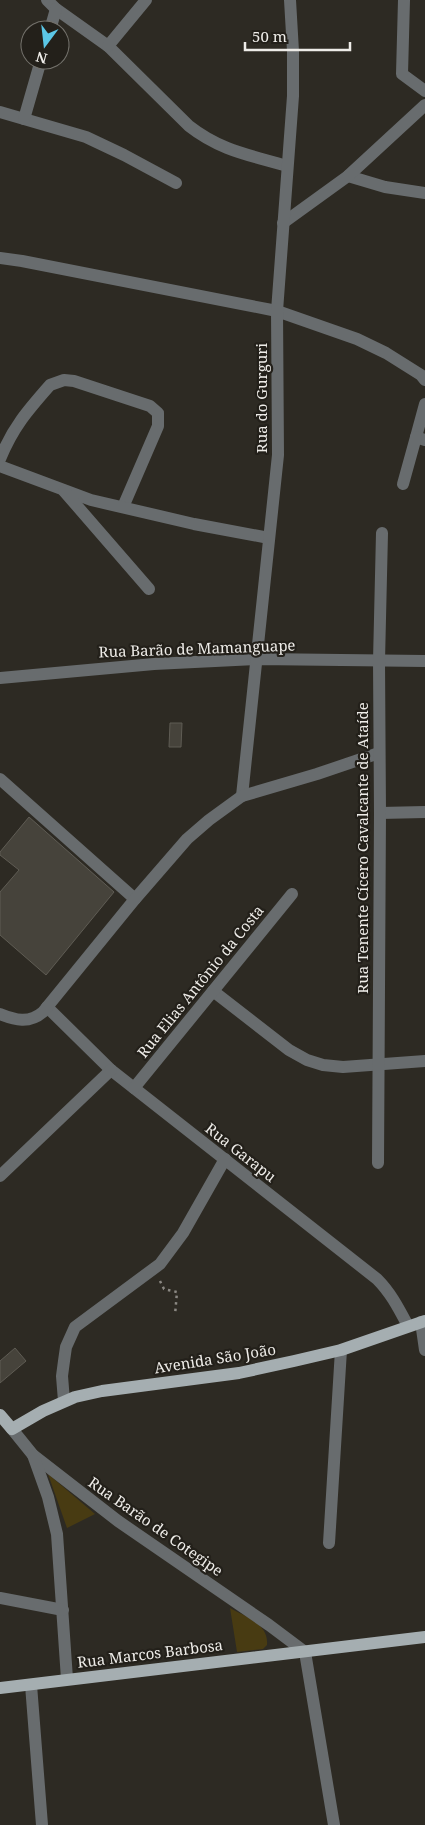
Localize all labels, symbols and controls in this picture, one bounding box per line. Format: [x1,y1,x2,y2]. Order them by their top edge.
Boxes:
north arrow [20,20,70,70]
scale bar [245,20,350,52]
text: 50 m [252,26,287,46]
text: N [34,47,49,69]
street label: Rua do Gurguri [251,343,271,453]
street label: Rua Barão de Mamanguape [98,635,296,661]
street label: Rua Tenente Cícero Cavalcante de Ataíde [352,702,372,994]
street label: Rua Elias Antônio da Costa [132,901,268,1061]
street label: Rua Garapu [201,1118,281,1186]
street label: Avenida São João [153,1339,277,1377]
street label: Rua Barão de Cotegipe [85,1472,227,1580]
street label: Rua Marcos Barbosa [76,1634,224,1672]

